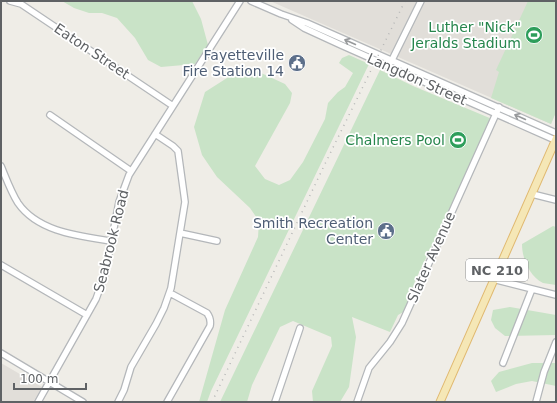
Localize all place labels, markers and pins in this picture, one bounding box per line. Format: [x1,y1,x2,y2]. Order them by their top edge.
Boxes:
place label: Luther "Nick" Jeralds Stadium [410,19,521,51]
sports icon: Luther "Nick" Jeralds Stadium [524,25,544,45]
place label: Fayetteville Fire Station 14 [183,47,284,79]
public building icon: Fayetteville Fire Station 14 [287,53,307,73]
sports icon: Chalmers Pool [448,130,468,150]
place label: Chalmers Pool [345,132,445,148]
place label: Smith Recreation Center [253,215,373,247]
public building icon: Smith Recreation Center [376,221,396,241]

